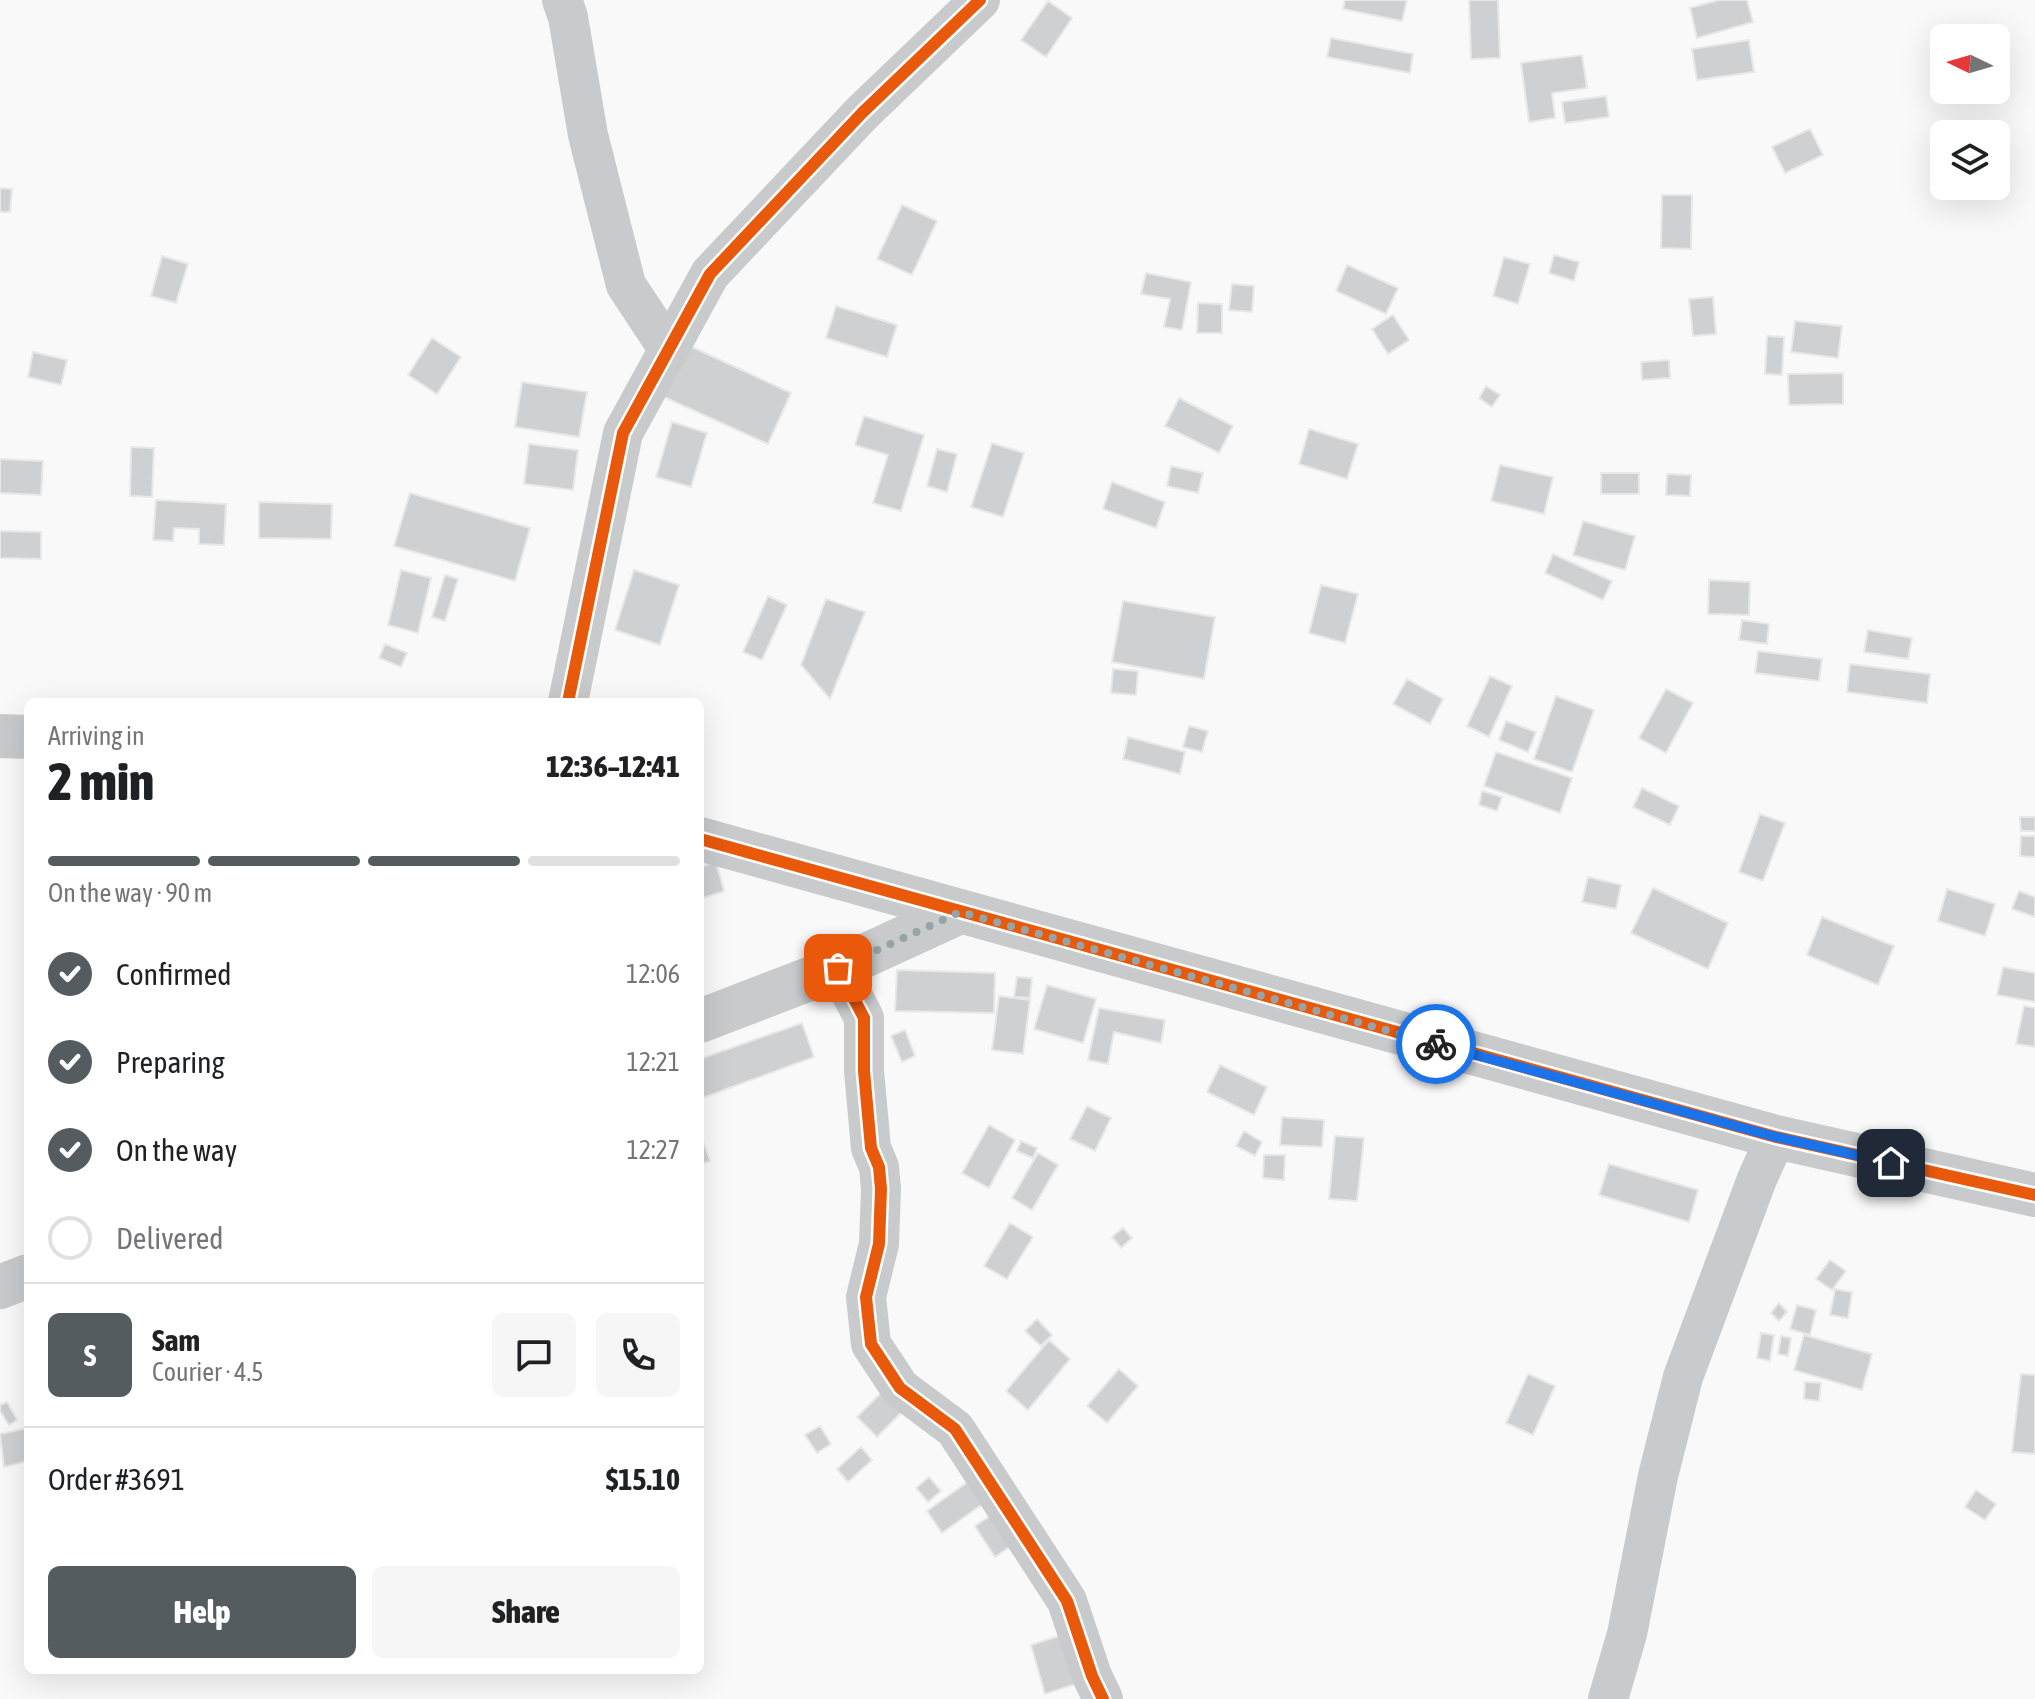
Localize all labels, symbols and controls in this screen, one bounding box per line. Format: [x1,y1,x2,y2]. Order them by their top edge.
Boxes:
north arrow [1930,24,2010,104]
map controls [1930,24,2010,200]
button: layers [1930,120,2010,200]
text: Arriving in [48,721,145,751]
text: 12:36–12:41 [546,749,680,783]
text: 2 min [48,751,154,811]
text: On the way · 90 m [48,878,212,908]
pin [804,934,872,1002]
icon: bag [816,946,860,990]
icon: check [48,952,92,996]
text: Confirmed [116,957,231,991]
text: 12:06 [626,959,680,989]
courier [1396,1004,1476,1084]
icon: bike [1414,1022,1458,1066]
icon: check [48,1040,92,1084]
text: Preparing [116,1045,225,1079]
text: 12:21 [626,1047,680,1077]
icon: check [48,1128,92,1172]
pin [1857,1129,1925,1197]
text: On the way [116,1133,237,1167]
text: 12:27 [626,1135,680,1165]
icon: home [1869,1141,1913,1185]
text: Delivered [116,1221,224,1255]
button: chat [492,1313,576,1397]
button: phone [596,1313,680,1397]
text: Sam [152,1323,200,1357]
text: S [84,1338,96,1372]
text: Courier · 4.5 [152,1357,263,1387]
text: Order #3691 [48,1462,185,1496]
text: $15.10 [606,1462,680,1496]
button: Help [48,1566,356,1658]
button: Share [372,1566,680,1658]

